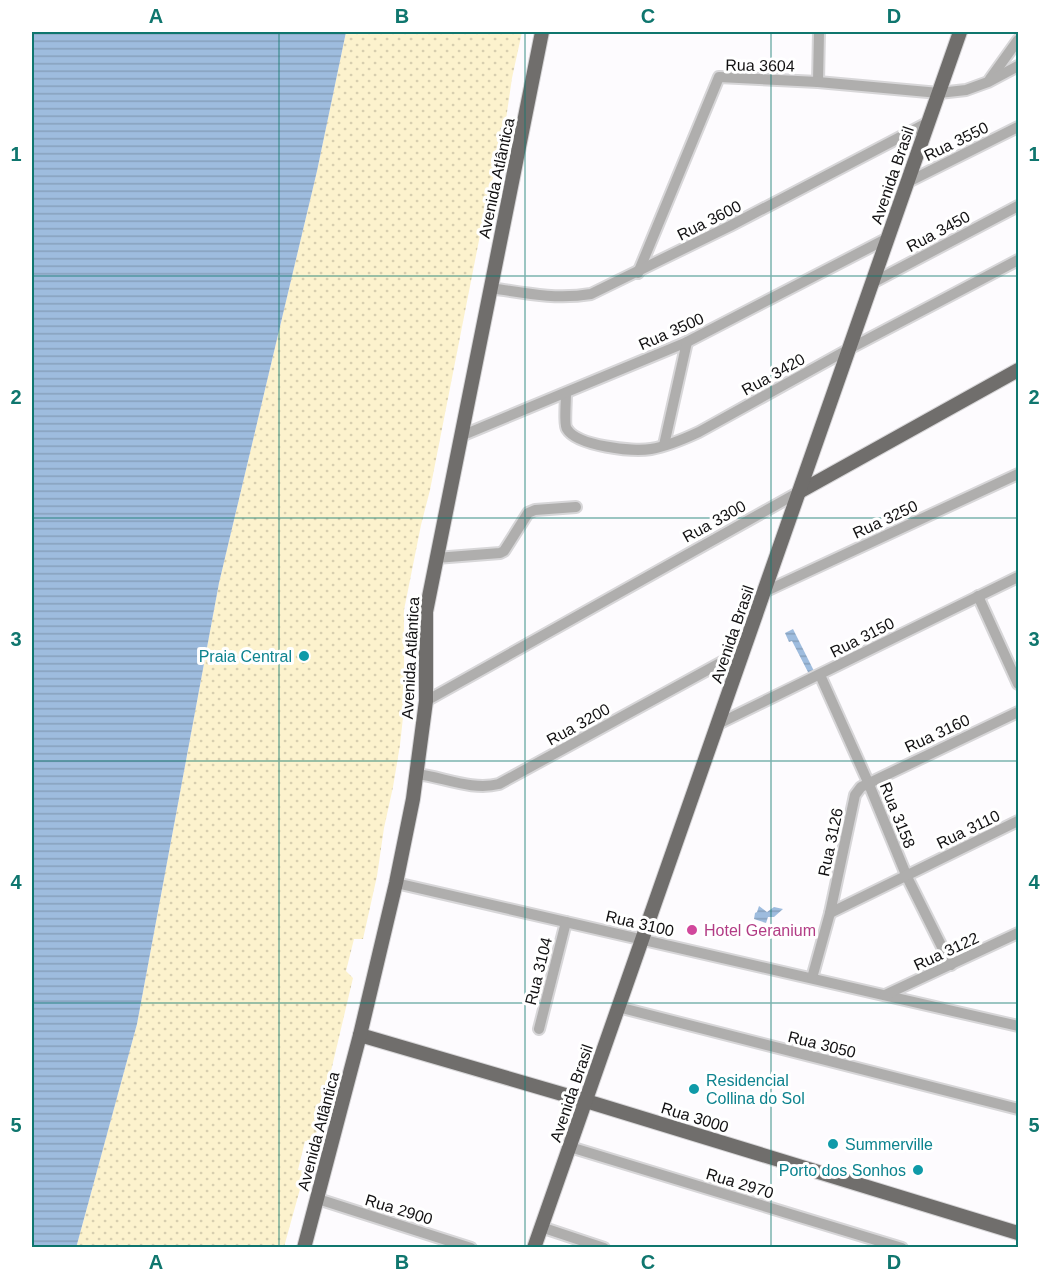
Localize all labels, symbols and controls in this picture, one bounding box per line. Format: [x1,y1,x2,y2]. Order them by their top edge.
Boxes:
text: A [149,5,163,27]
text: B [395,5,409,27]
text: C [641,5,655,27]
text: D [887,5,901,27]
street label: Rua 3604 [725,56,795,75]
street label: Avenida Atlântica [475,116,518,240]
street label: Rua 3550 [921,119,991,164]
street label: Avenida Brasil [868,124,917,226]
text: 1 [10,143,22,165]
text: 1 [1028,143,1040,165]
street label: Rua 3600 [674,197,744,244]
street label: Rua 3450 [904,208,973,255]
street label: Rua 3500 [636,310,706,353]
street label: Rua 3420 [739,350,808,399]
text: 2 [10,386,22,408]
text: 2 [1028,386,1040,408]
street label: Rua 3300 [680,497,749,546]
street label: Rua 3250 [850,497,920,542]
street label: Avenida Brasil [708,583,757,685]
street label: Avenida Atlântica [399,596,422,720]
street label: Rua 3150 [827,614,897,661]
text: 3 [10,628,22,650]
text: 3 [1028,628,1040,650]
place label: Praia Central [199,648,292,665]
marker: Praia Central [297,649,311,663]
street label: Rua 3200 [544,700,613,749]
street label: Rua 3160 [902,711,972,756]
street label: Rua 3158 [877,780,918,851]
street label: Rua 3126 [815,806,846,878]
street label: Rua 3110 [934,807,1003,852]
text: 4 [10,871,22,893]
text: 4 [1028,871,1040,893]
street label: Rua 3100 [604,907,676,940]
place label: Hotel Geranium [704,922,816,939]
marker: Hotel Geranium [685,923,699,937]
street label: Rua 3122 [911,929,981,974]
street label: Rua 3104 [522,935,555,1007]
street label: Rua 3050 [786,1028,858,1061]
street label: Avenida Brasil [547,1042,596,1144]
street label: Avenida Atlântica [294,1070,343,1192]
place label: Residencial Collina do Sol [706,1072,805,1107]
marker: Residencial Collina do Sol [687,1082,701,1096]
street label: Rua 3000 [659,1099,731,1136]
text: 5 [10,1114,22,1136]
text: 5 [1028,1114,1040,1136]
place label: Summerville [845,1136,933,1153]
marker: Summerville [826,1137,840,1151]
place label: Porto dos Sonhos [779,1162,906,1179]
marker: Porto dos Sonhos [911,1163,925,1177]
street label: Rua 2970 [704,1165,776,1202]
street label: Rua 2900 [363,1191,435,1228]
text: A [149,1251,163,1273]
text: B [395,1251,409,1273]
text: C [641,1251,655,1273]
text: D [887,1251,901,1273]

